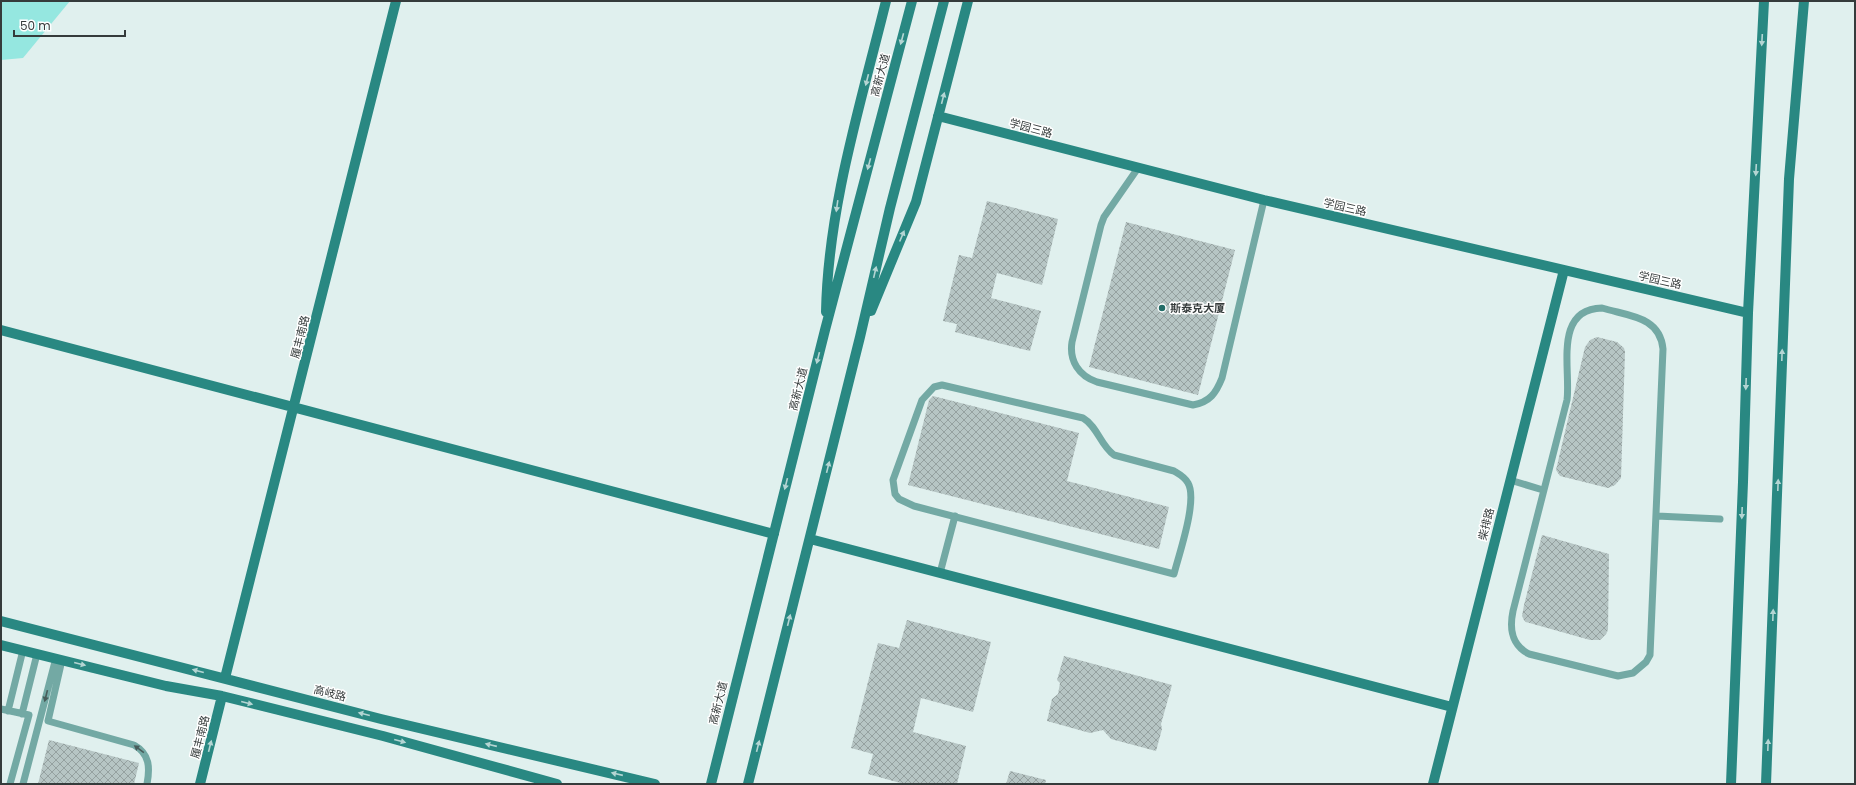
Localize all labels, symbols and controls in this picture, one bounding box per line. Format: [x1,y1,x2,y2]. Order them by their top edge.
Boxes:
scale bar [14,12,125,38]
text: 50 m [20,17,51,34]
one-way arrow [899,33,905,45]
one-way arrow [1759,34,1766,46]
street label: 高新大道 [867,52,893,98]
one-way arrow [863,73,869,86]
one-way arrow [940,92,946,104]
street label: 学园三路 [1008,115,1054,141]
one-way arrow [865,158,871,171]
one-way arrow [1752,164,1759,176]
street label: 学园三路 [1322,194,1368,220]
one-way arrow [834,200,840,212]
one-way arrow [899,231,905,242]
one-way arrow [872,266,878,279]
street label: 学园三路 [1637,267,1683,293]
place label: 斯泰克大厦 [1170,300,1225,316]
marker: 斯泰克大厦 [1157,303,1167,313]
street label: 履丰南路 [287,314,313,360]
one-way arrow [1779,349,1786,361]
one-way arrow [815,352,821,364]
street label: 高新大道 [785,366,811,412]
one-way arrow [1743,378,1749,391]
one-way arrow [825,461,831,473]
one-way arrow [783,478,789,490]
one-way arrow [1774,479,1781,491]
street label: 柴排路 [1474,506,1498,542]
one-way arrow [1738,507,1745,519]
one-way arrow [1769,609,1776,621]
one-way arrow [787,614,793,626]
one-way arrow [74,661,86,667]
one-way arrow [192,668,204,674]
street label: 高新大道 [705,680,731,726]
street label: 高岐路 [312,681,348,705]
one-way arrow [43,690,49,702]
one-way arrow [241,700,253,706]
one-way arrow [358,711,370,717]
street label: 履丰南路 [187,714,213,760]
one-way arrow [395,738,407,744]
one-way arrow [1765,738,1771,751]
one-way arrow [207,740,213,752]
one-way arrow [755,740,761,752]
one-way arrow [484,741,497,747]
one-way arrow [133,745,144,753]
one-way arrow [611,771,623,777]

